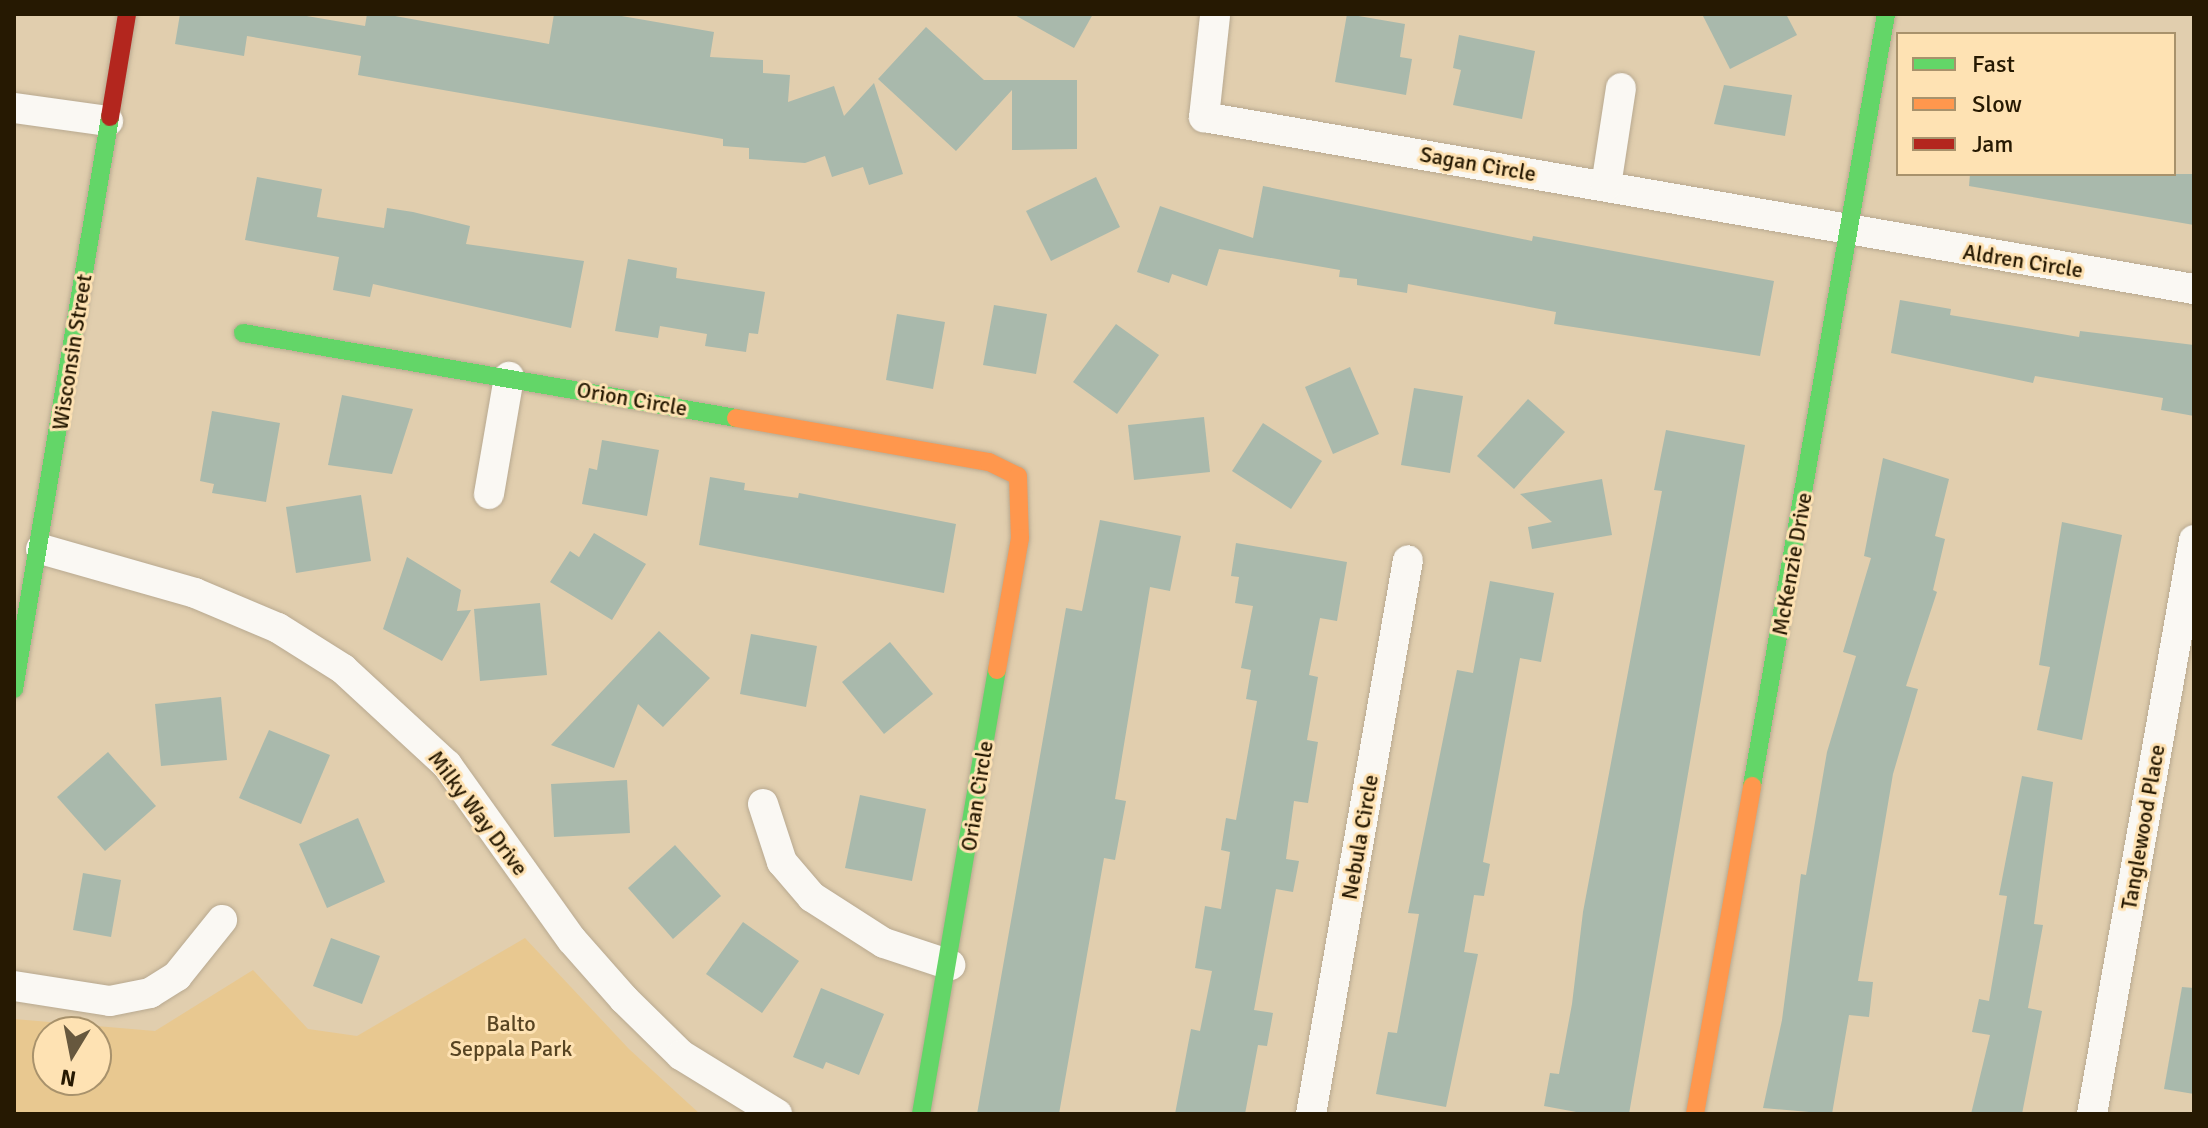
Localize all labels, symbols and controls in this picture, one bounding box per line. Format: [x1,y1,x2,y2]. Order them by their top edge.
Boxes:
legend [1896,32,2176,176]
text: Fast [1972,49,2015,79]
text: Slow [1972,89,2022,119]
text: Jam [1972,129,2013,159]
street label: Sagan Circle [1418,141,1538,187]
street label: Aldren Circle [1961,238,2085,284]
street label: Wisconsin Street [47,272,97,432]
street label: Orion Circle [575,376,689,422]
street label: McKenzie Drive [1766,490,1818,638]
street label: Orian Circle [955,739,999,853]
street label: Tanglewood Place [2115,742,2171,912]
street label: Milky Way Drive [422,745,534,881]
street label: Nebula Circle [1336,772,1384,902]
park label: Balto Seppala Park [450,1010,572,1062]
north arrow [32,1016,112,1096]
text: N [58,1064,78,1093]

